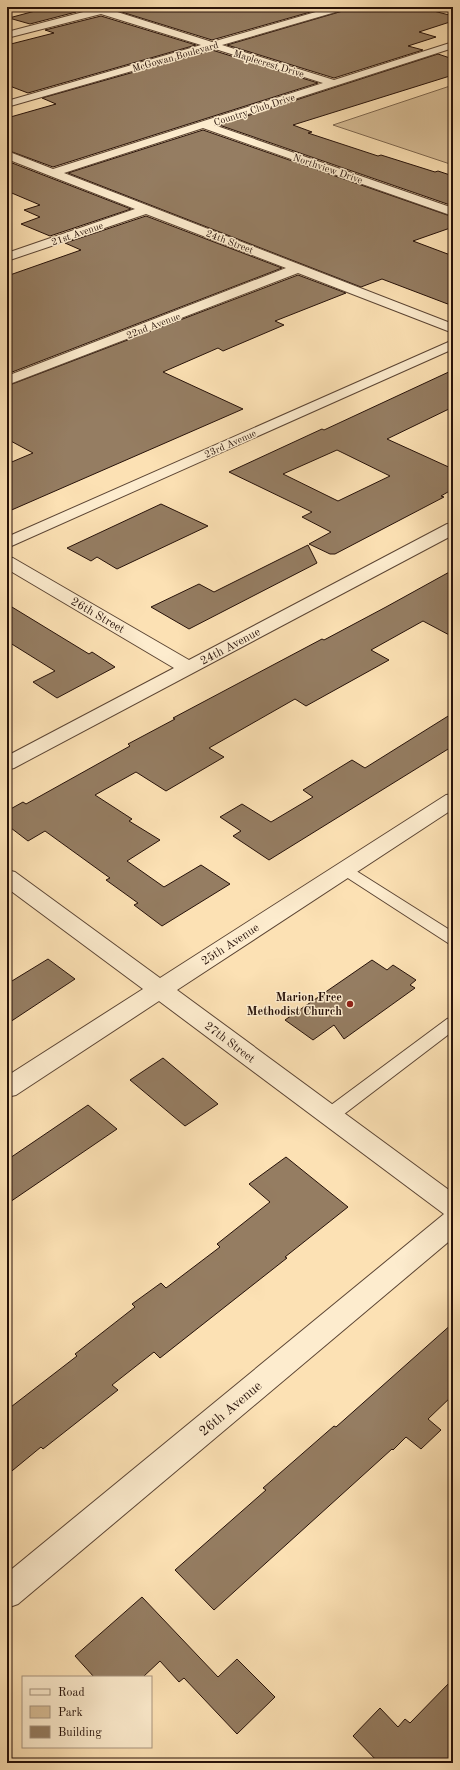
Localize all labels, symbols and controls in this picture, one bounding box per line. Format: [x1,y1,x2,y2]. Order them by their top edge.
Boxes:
street label: McGowan Boulevard [131,40,219,74]
street label: Maplecrest Drive [232,48,306,80]
street label: Country Club Drive [212,92,297,128]
street label: Northview Drive [292,152,364,186]
street label: 21st Avenue [50,220,105,247]
street label: 24th Street [205,228,255,256]
street label: 22nd Avenue [125,311,182,341]
street label: 23rd Avenue [203,428,258,460]
street label: 26th Street [69,596,126,636]
street label: 24th Avenue [198,626,263,668]
street label: 25th Avenue [199,921,262,968]
place label: Marion Free Methodist Church [247,992,342,1018]
marker: Marion Free Methodist Church [345,999,355,1009]
street label: 27th Street [202,1020,257,1066]
street label: 26th Avenue [197,1379,265,1439]
legend [22,1676,152,1748]
text: Road [58,1687,85,1699]
text: Park [58,1707,83,1719]
text: Building [58,1727,102,1739]

